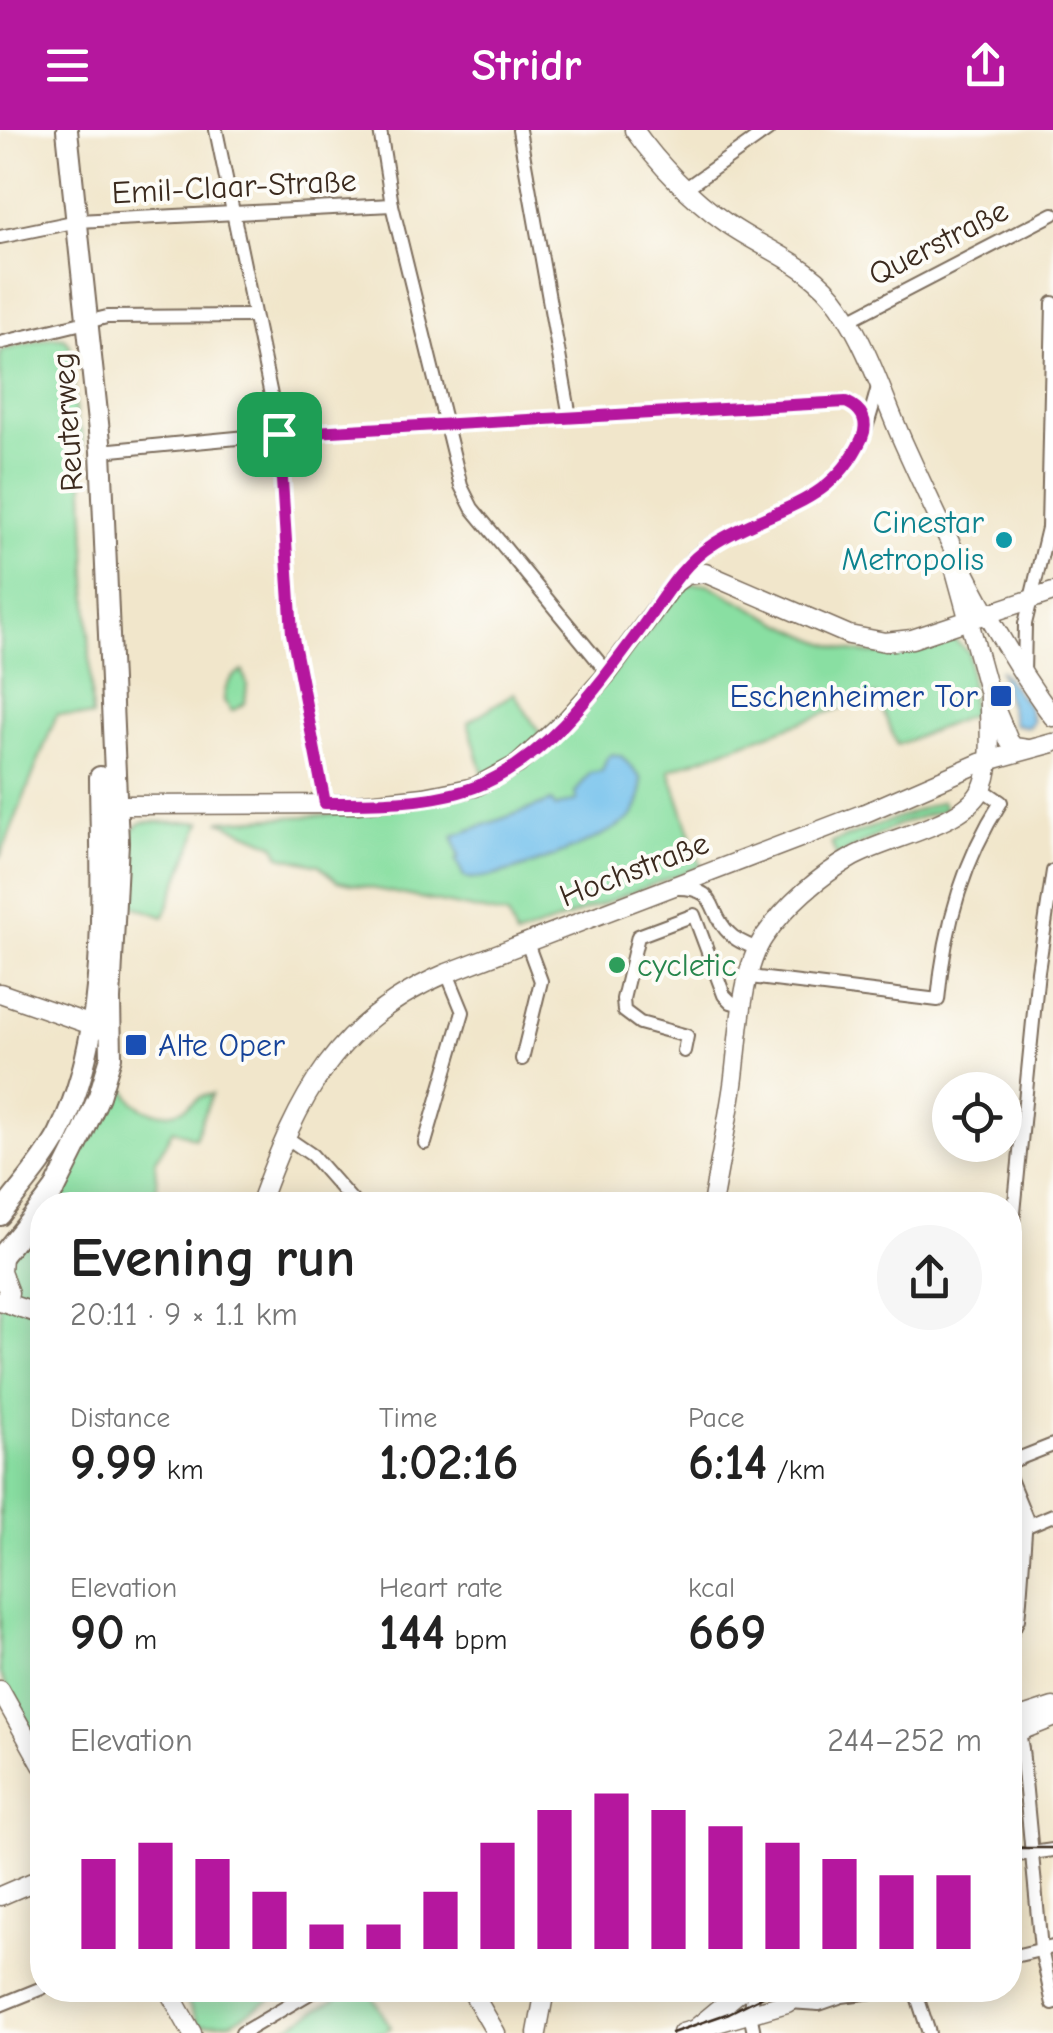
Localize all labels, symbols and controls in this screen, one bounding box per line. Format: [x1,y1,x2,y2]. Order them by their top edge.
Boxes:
icon: menu [40,38,95,93]
icon: share [958,38,1013,93]
text: Stridr [471,39,582,91]
street label: Emil-Claar-Straße [111,162,357,211]
street label: Querstraße [862,192,1014,293]
street label: Reuterweg [44,351,91,493]
pin [237,392,322,477]
icon: arrive [252,407,307,462]
place label: Cinestar Metropolis [841,504,984,578]
marker: Cinestar Metropolis [993,529,1015,551]
place label: Eschenheimer Tor [729,678,978,715]
marker: Eschenheimer Tor [988,683,1014,709]
street label: Hochstraße [554,824,714,915]
place label: cycletic [637,947,737,984]
marker: cycletic [606,954,628,976]
place label: Alte Oper [158,1027,285,1064]
marker: Alte Oper [123,1032,149,1058]
map controls [932,1072,1022,1162]
button: locate [932,1072,1022,1162]
button: share [877,1225,982,1330]
text: Evening run [70,1226,355,1290]
text: 20:11 · 9 × 1.1 km [70,1296,298,1333]
text: Distance [70,1402,170,1434]
text: Time [379,1402,437,1434]
text: Pace [688,1402,744,1434]
text: 9.99 [70,1434,158,1492]
text: 1:02:16 [379,1434,519,1492]
text: 6:14 [688,1434,767,1492]
text: km [158,1454,204,1486]
text: /km [767,1454,825,1486]
text: Elevation [70,1572,177,1604]
text: Heart rate [379,1572,502,1604]
text: kcal [688,1572,735,1604]
text: 90 [70,1604,125,1662]
text: 144 [379,1604,445,1662]
text: 669 [688,1604,766,1662]
text: m [125,1624,157,1656]
text: bpm [445,1624,507,1656]
text: Elevation [70,1722,193,1759]
text: 244–252 m [827,1722,982,1759]

